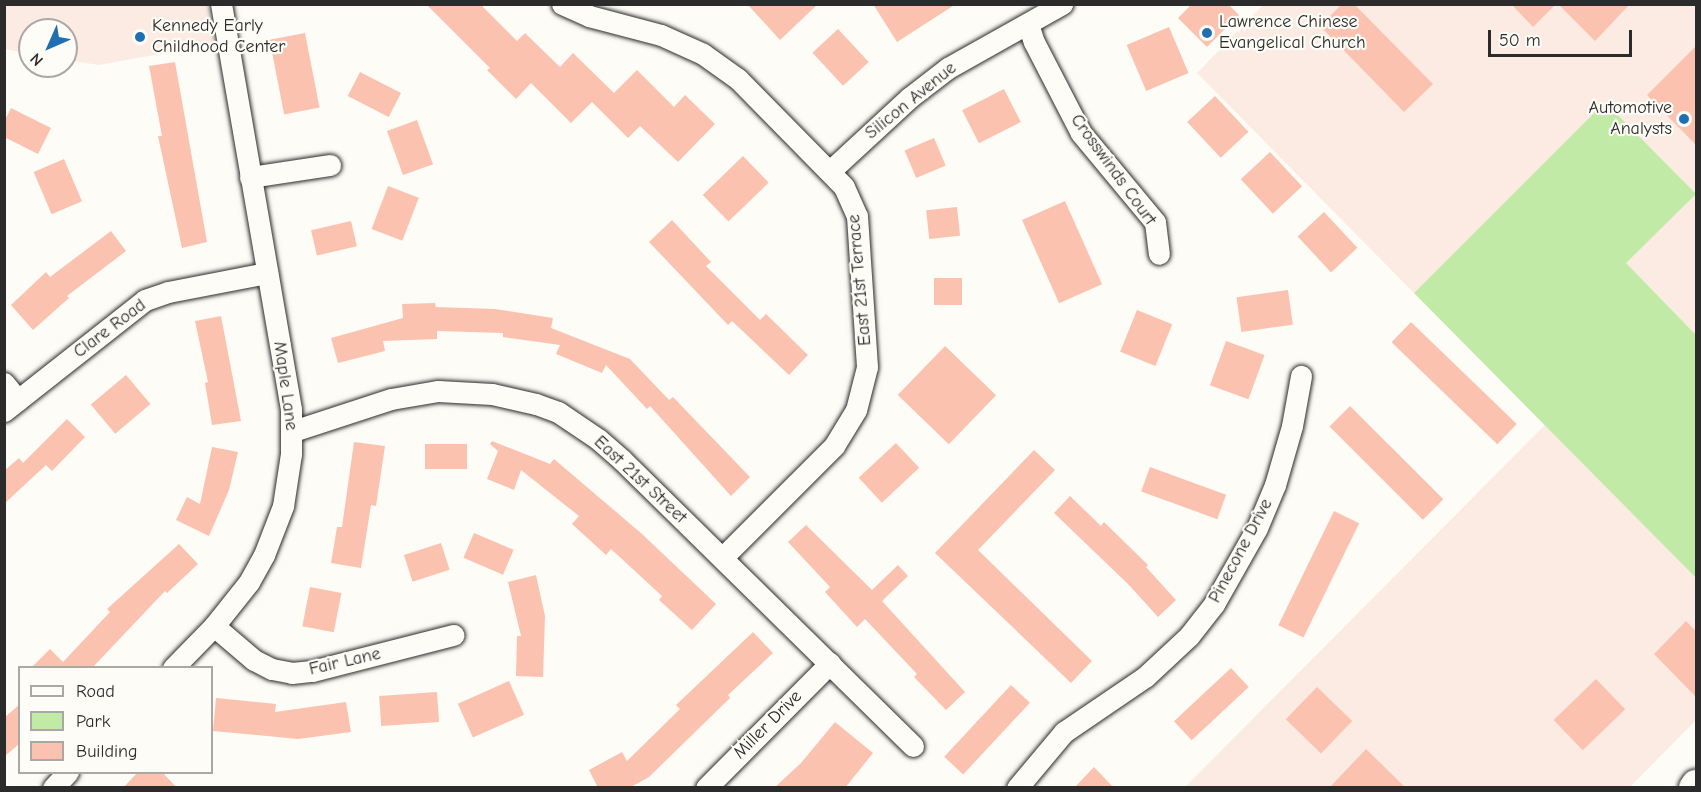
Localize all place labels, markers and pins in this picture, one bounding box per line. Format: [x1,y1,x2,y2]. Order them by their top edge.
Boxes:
place label: Lawrence Chinese Evangelical Church [1219,12,1366,54]
place label: Kennedy Early Childhood Center [152,16,285,58]
marker: Lawrence Chinese Evangelical Church [1200,26,1214,40]
marker: Kennedy Early Childhood Center [133,30,147,44]
place label: Automotive Analysts [1589,98,1672,140]
marker: Automotive Analysts [1677,112,1691,126]

